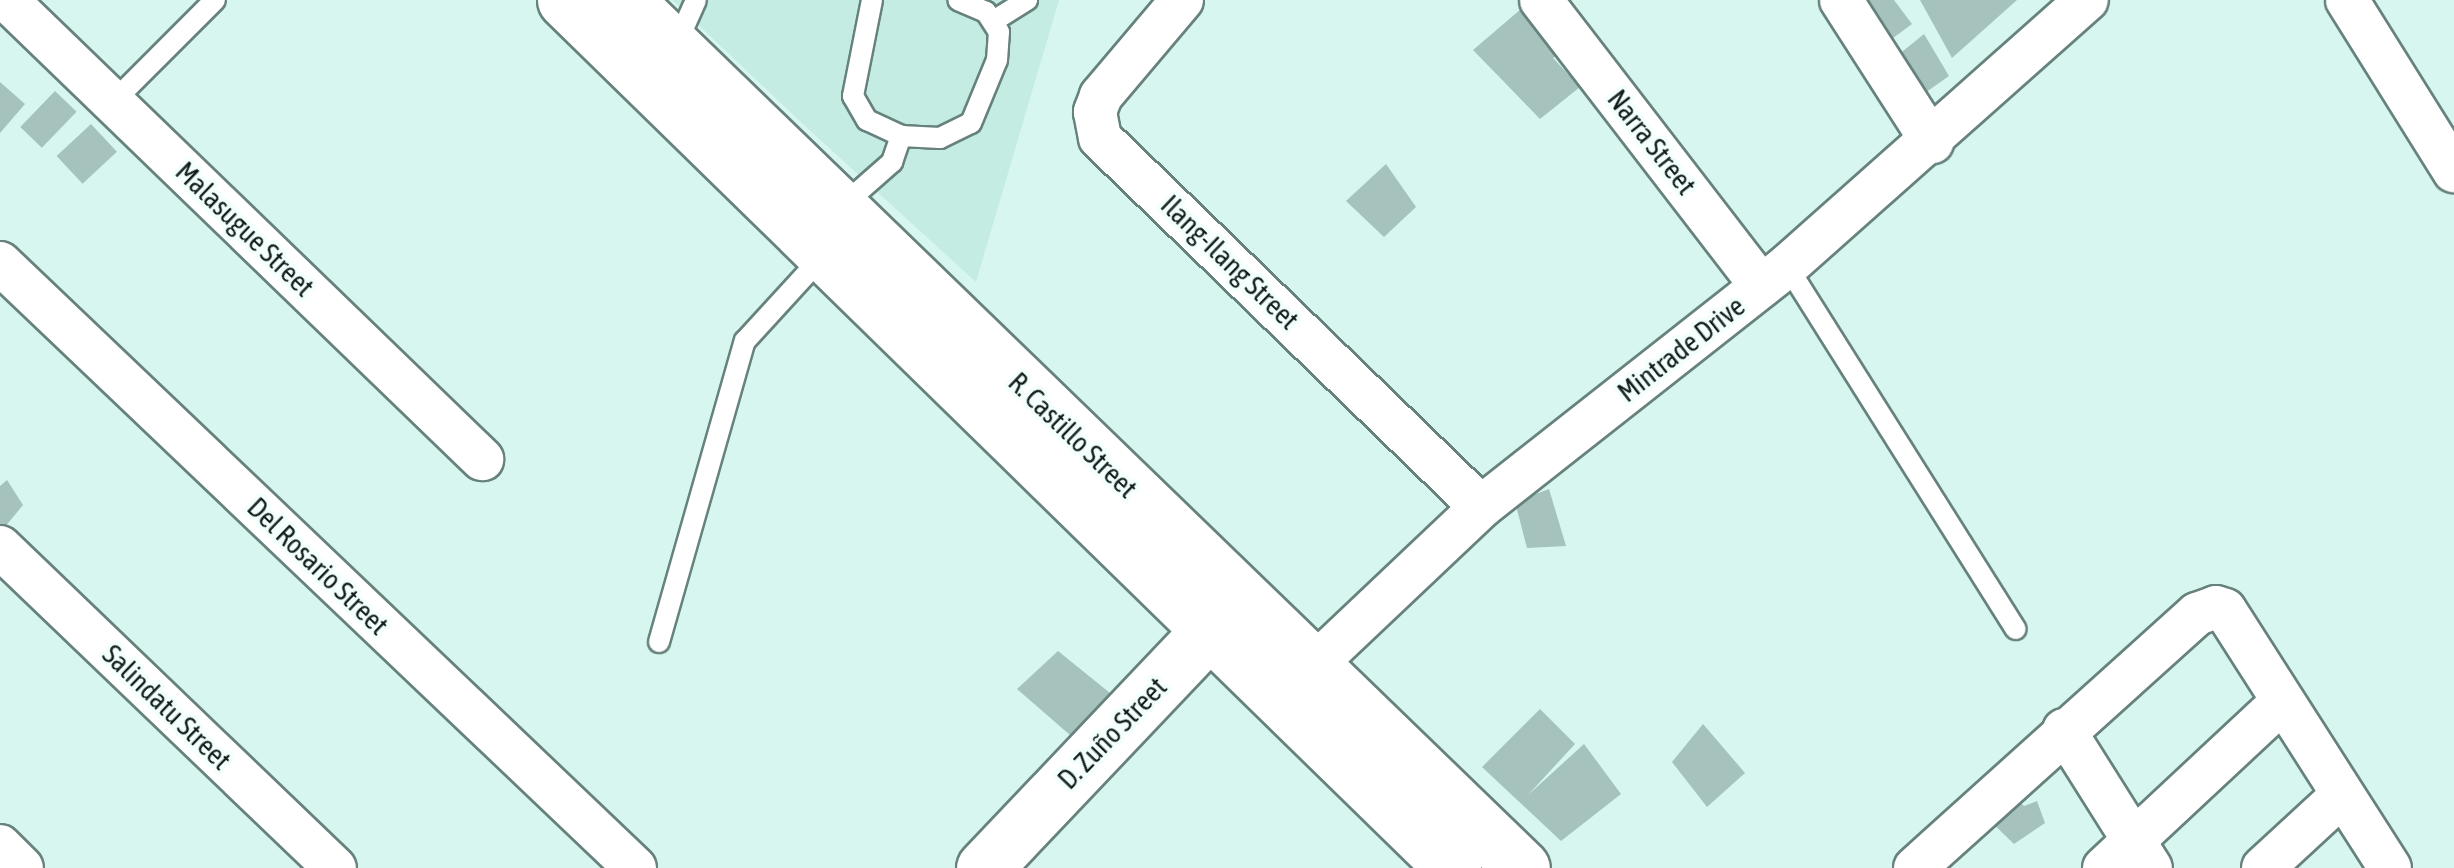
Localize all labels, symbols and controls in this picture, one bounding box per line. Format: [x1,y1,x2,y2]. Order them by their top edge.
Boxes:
street label: Narra Street [1601,83,1703,201]
street label: Malasugue Street [169,155,321,303]
street label: Ilang-Ilang Street [1154,188,1306,336]
street label: Mintrade Drive [1611,289,1751,409]
street label: R. Castillo Street [1002,365,1144,505]
street label: Del Rosario Street [241,490,395,642]
street label: Salindatu Street [96,637,238,777]
street label: D. Zuño Street [1051,670,1173,796]

